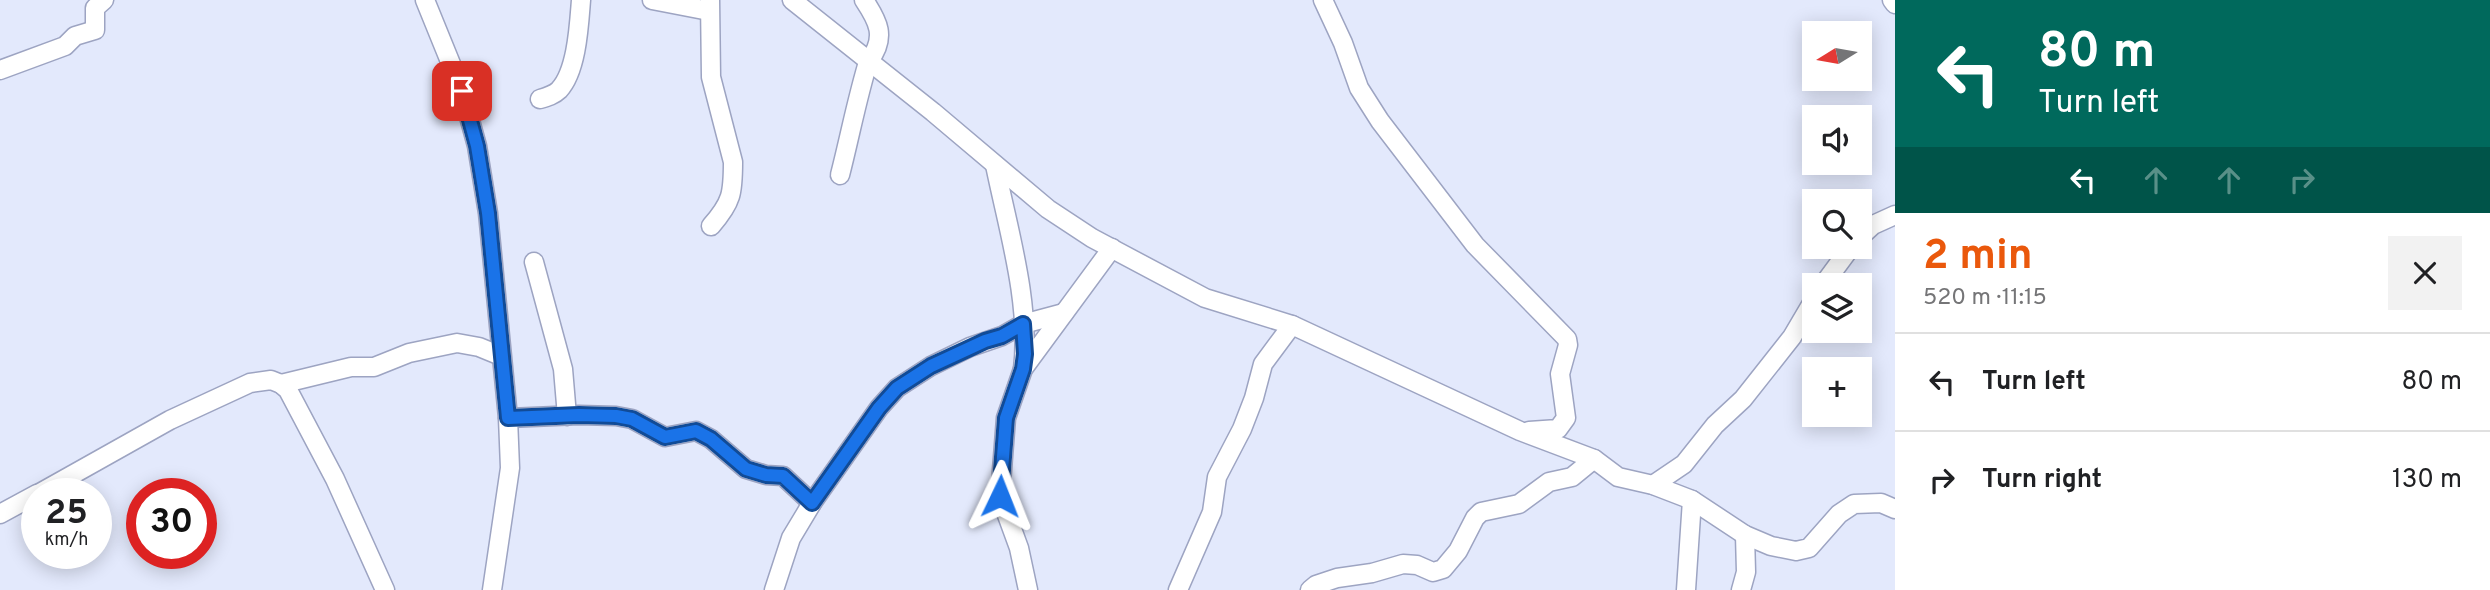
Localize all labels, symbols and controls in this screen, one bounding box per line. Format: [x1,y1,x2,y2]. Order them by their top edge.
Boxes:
north arrow [1802,21,1872,91]
map controls [1802,21,1872,427]
text: 80 m [2038,23,2155,85]
icon: left [1923,28,2014,119]
pin [432,61,492,121]
icon: arrive [443,72,481,110]
text: Turn left [2038,84,2159,124]
button: sound [1802,105,1872,175]
icon: left [2064,161,2102,199]
icon: ahead [2137,161,2175,199]
icon: ahead [2210,161,2248,199]
icon: right [2283,161,2321,199]
button: search [1802,189,1872,259]
text: 2 min [1923,231,2033,284]
button: close [2388,236,2462,310]
button: layers [1802,273,1872,343]
text: 520 m · 11:15 [1923,284,2047,313]
button: + [1802,357,1872,427]
icon: left [1923,363,1961,401]
text: Turn left [1982,366,2086,399]
text: 80 m [2402,366,2462,399]
position arrow [963,459,1037,533]
icon: right [1923,461,1961,499]
text: Turn right [1982,464,2102,497]
text: 130 m [2392,464,2462,497]
speed limit sign: 30 [126,478,217,569]
text: 25 [45,492,88,536]
text: km/h [45,529,88,552]

